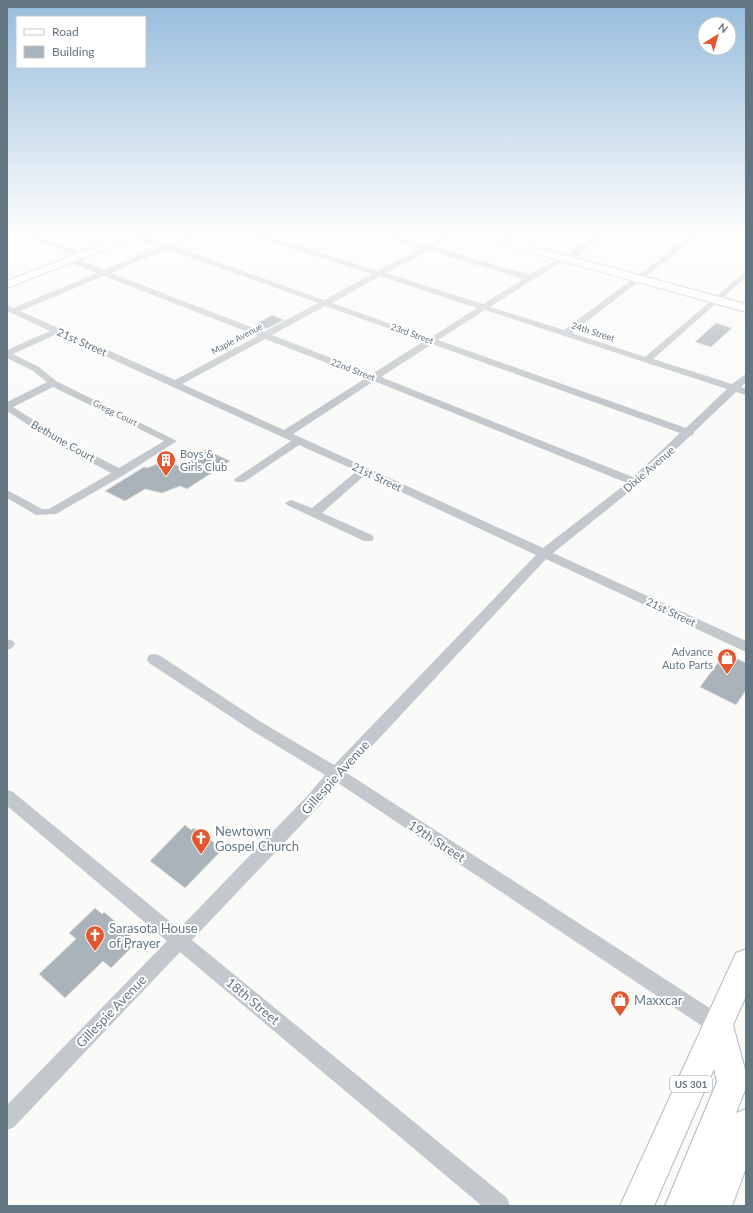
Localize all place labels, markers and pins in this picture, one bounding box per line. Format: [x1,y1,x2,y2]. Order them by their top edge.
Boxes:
place label: Boys & Girls Club [180,447,227,473]
building icon: Boys & Girls Club [155,449,177,477]
place label: Advance Auto Parts [662,645,713,671]
shop icon: Advance Auto Parts [716,647,738,675]
place label: Newtown Gospel Church [215,823,299,854]
church icon: Newtown Gospel Church [190,827,212,855]
place label: Sarasota House of Prayer [109,920,198,951]
church icon: Sarasota House of Prayer [84,924,106,952]
shop icon: Maxxcar [609,989,631,1017]
place label: Maxxcar [634,992,683,1008]

